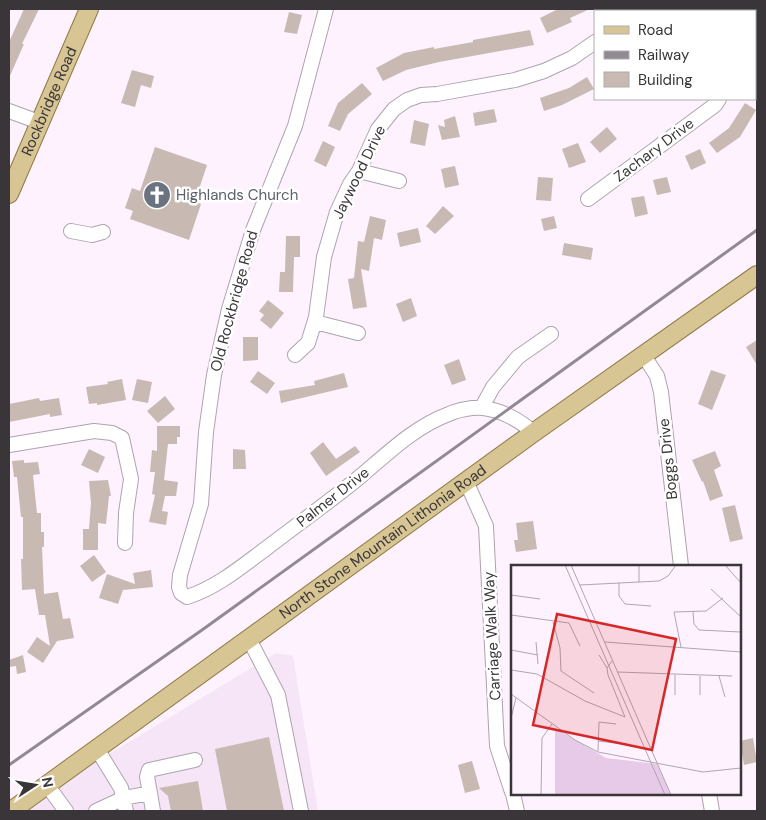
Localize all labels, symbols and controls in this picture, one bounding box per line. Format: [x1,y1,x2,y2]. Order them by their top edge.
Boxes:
legend [594,10,756,100]
text: Road [638,20,673,40]
street label: Rockbridge Road [17,44,81,159]
text: Railway [638,45,690,65]
text: Building [638,70,693,90]
street label: Zachary Drive [610,113,698,187]
street label: Jaywood Drive [328,122,390,222]
church icon: Highlands Church [142,180,172,210]
place label: Highlands Church [176,185,298,205]
street label: Old Rockbridge Road [206,228,262,374]
street label: Boggs Drive [654,417,682,501]
street label: North Stone Mountain Lithonia Road [275,460,490,624]
street label: Palmer Drive [293,462,373,532]
inset map [511,565,741,795]
street label: Carriage Walk Way [479,570,505,701]
north arrow [10,760,60,810]
text: N [38,775,58,789]

